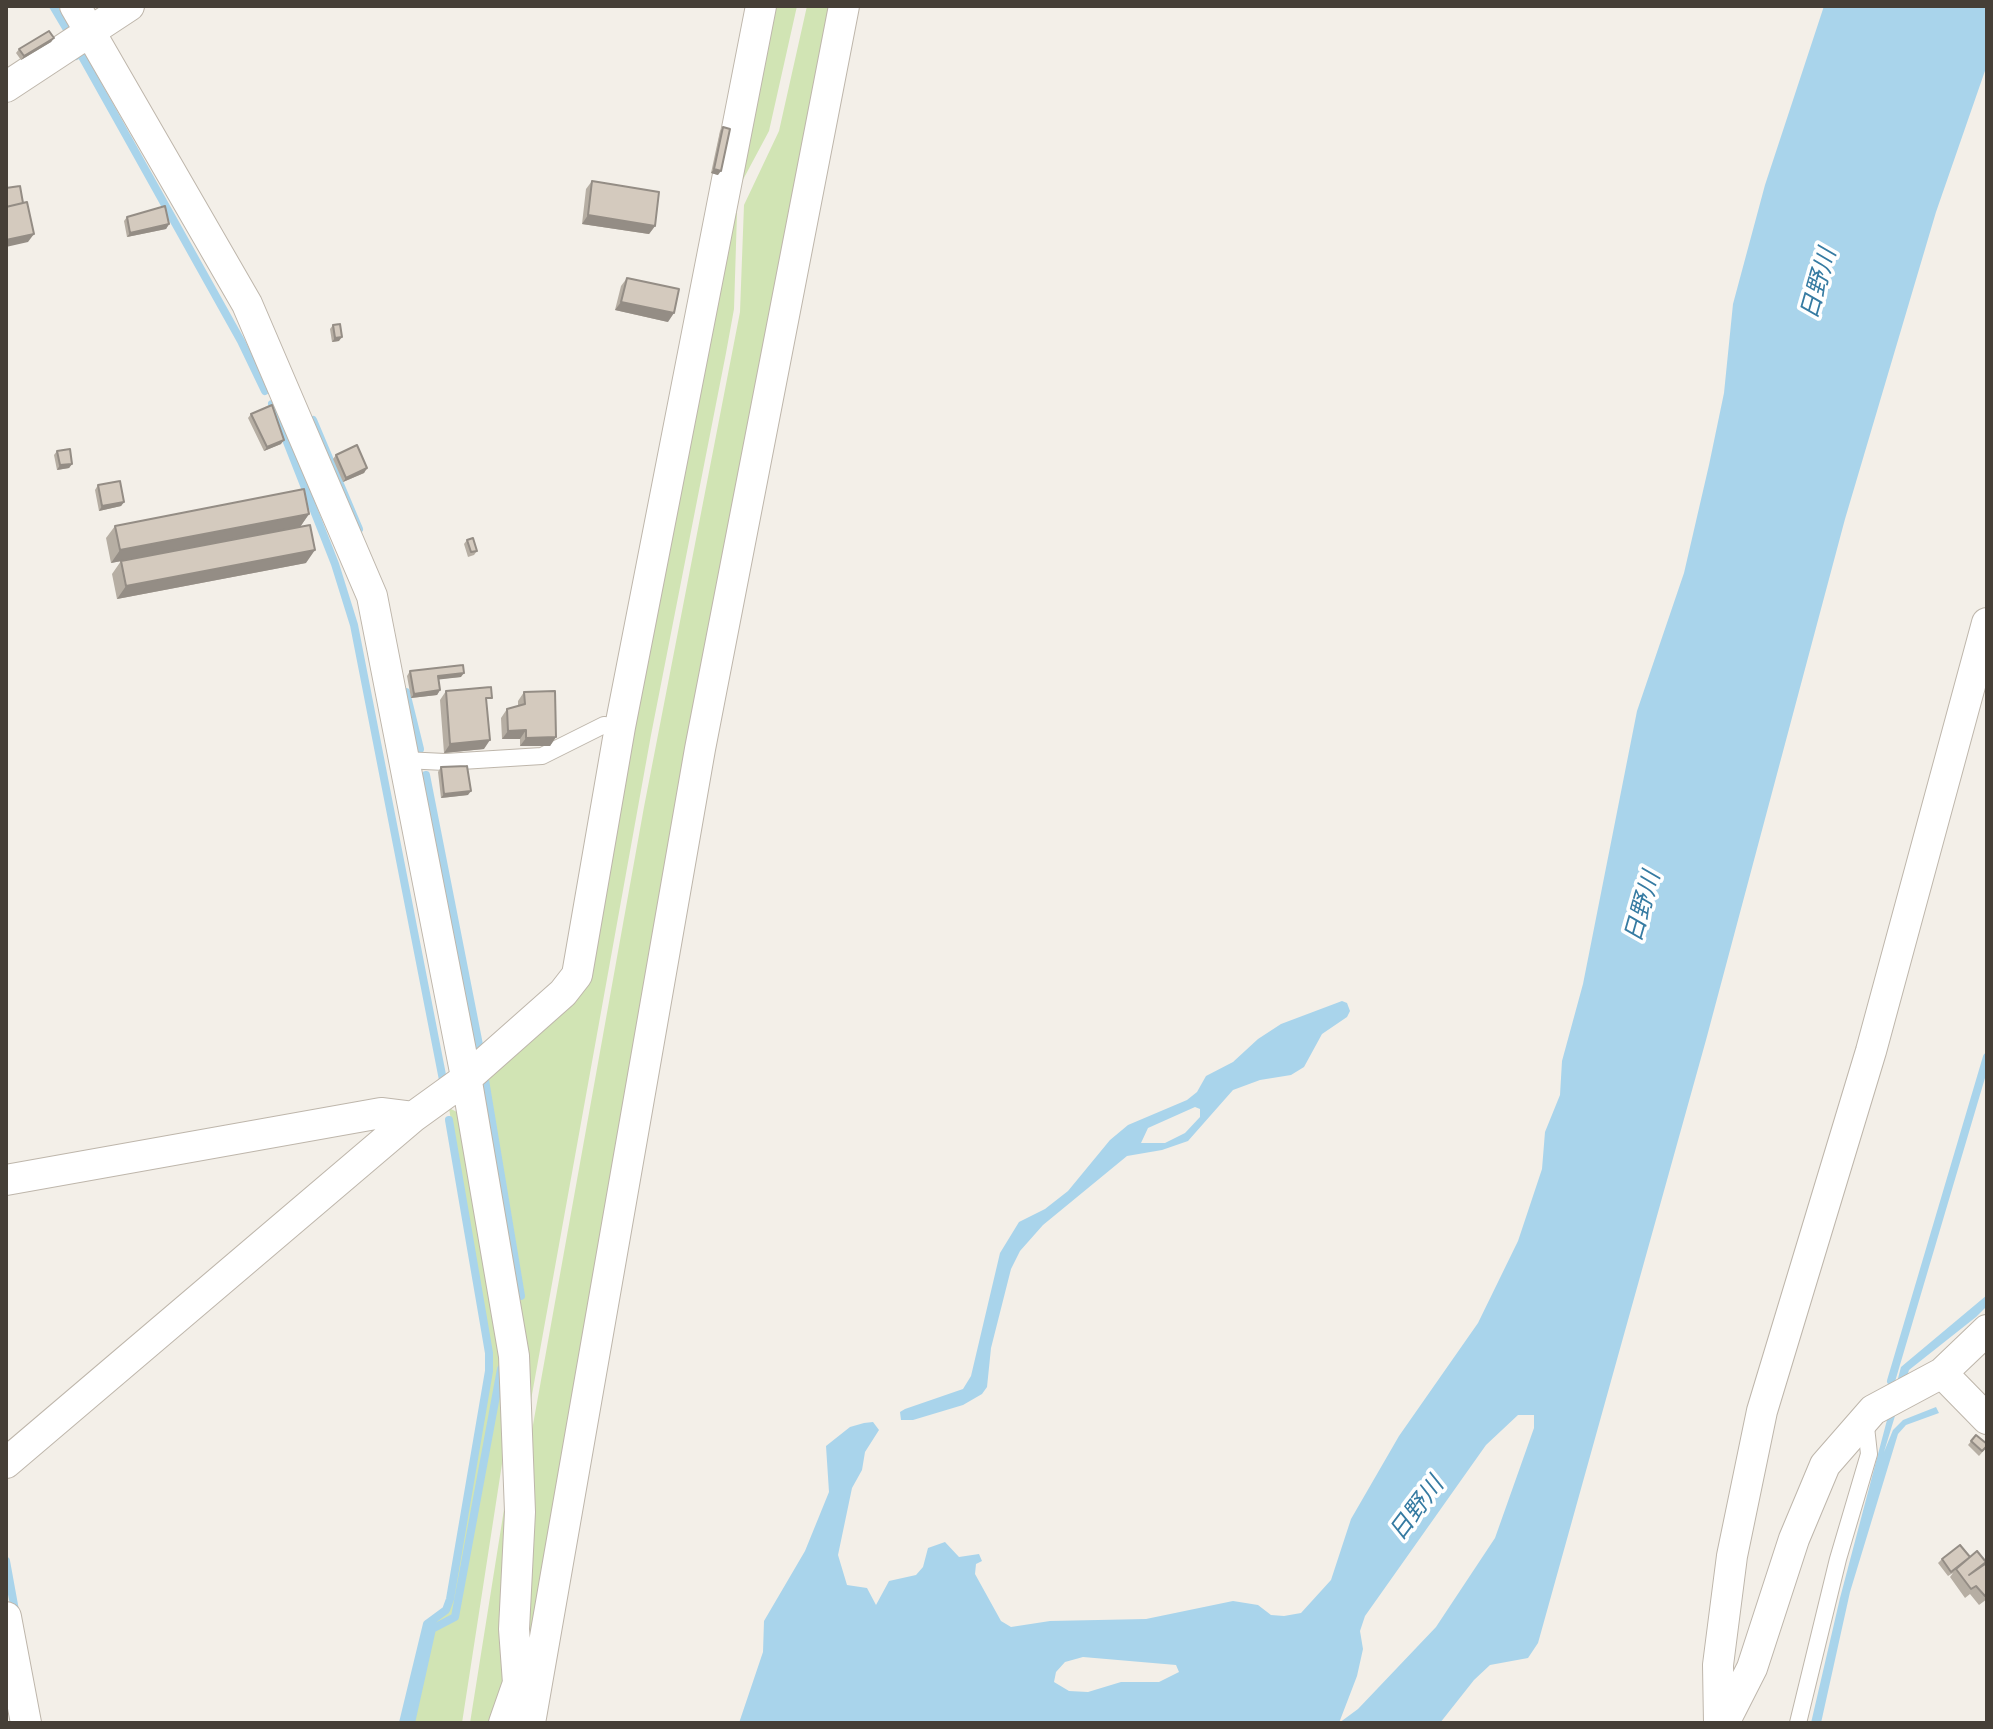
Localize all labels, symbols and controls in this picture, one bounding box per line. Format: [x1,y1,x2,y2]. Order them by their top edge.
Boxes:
water label: 日野川 [1795,245,1843,323]
water label: 日野川 [1619,868,1667,946]
water label: 日野川 [1384,1472,1450,1546]

